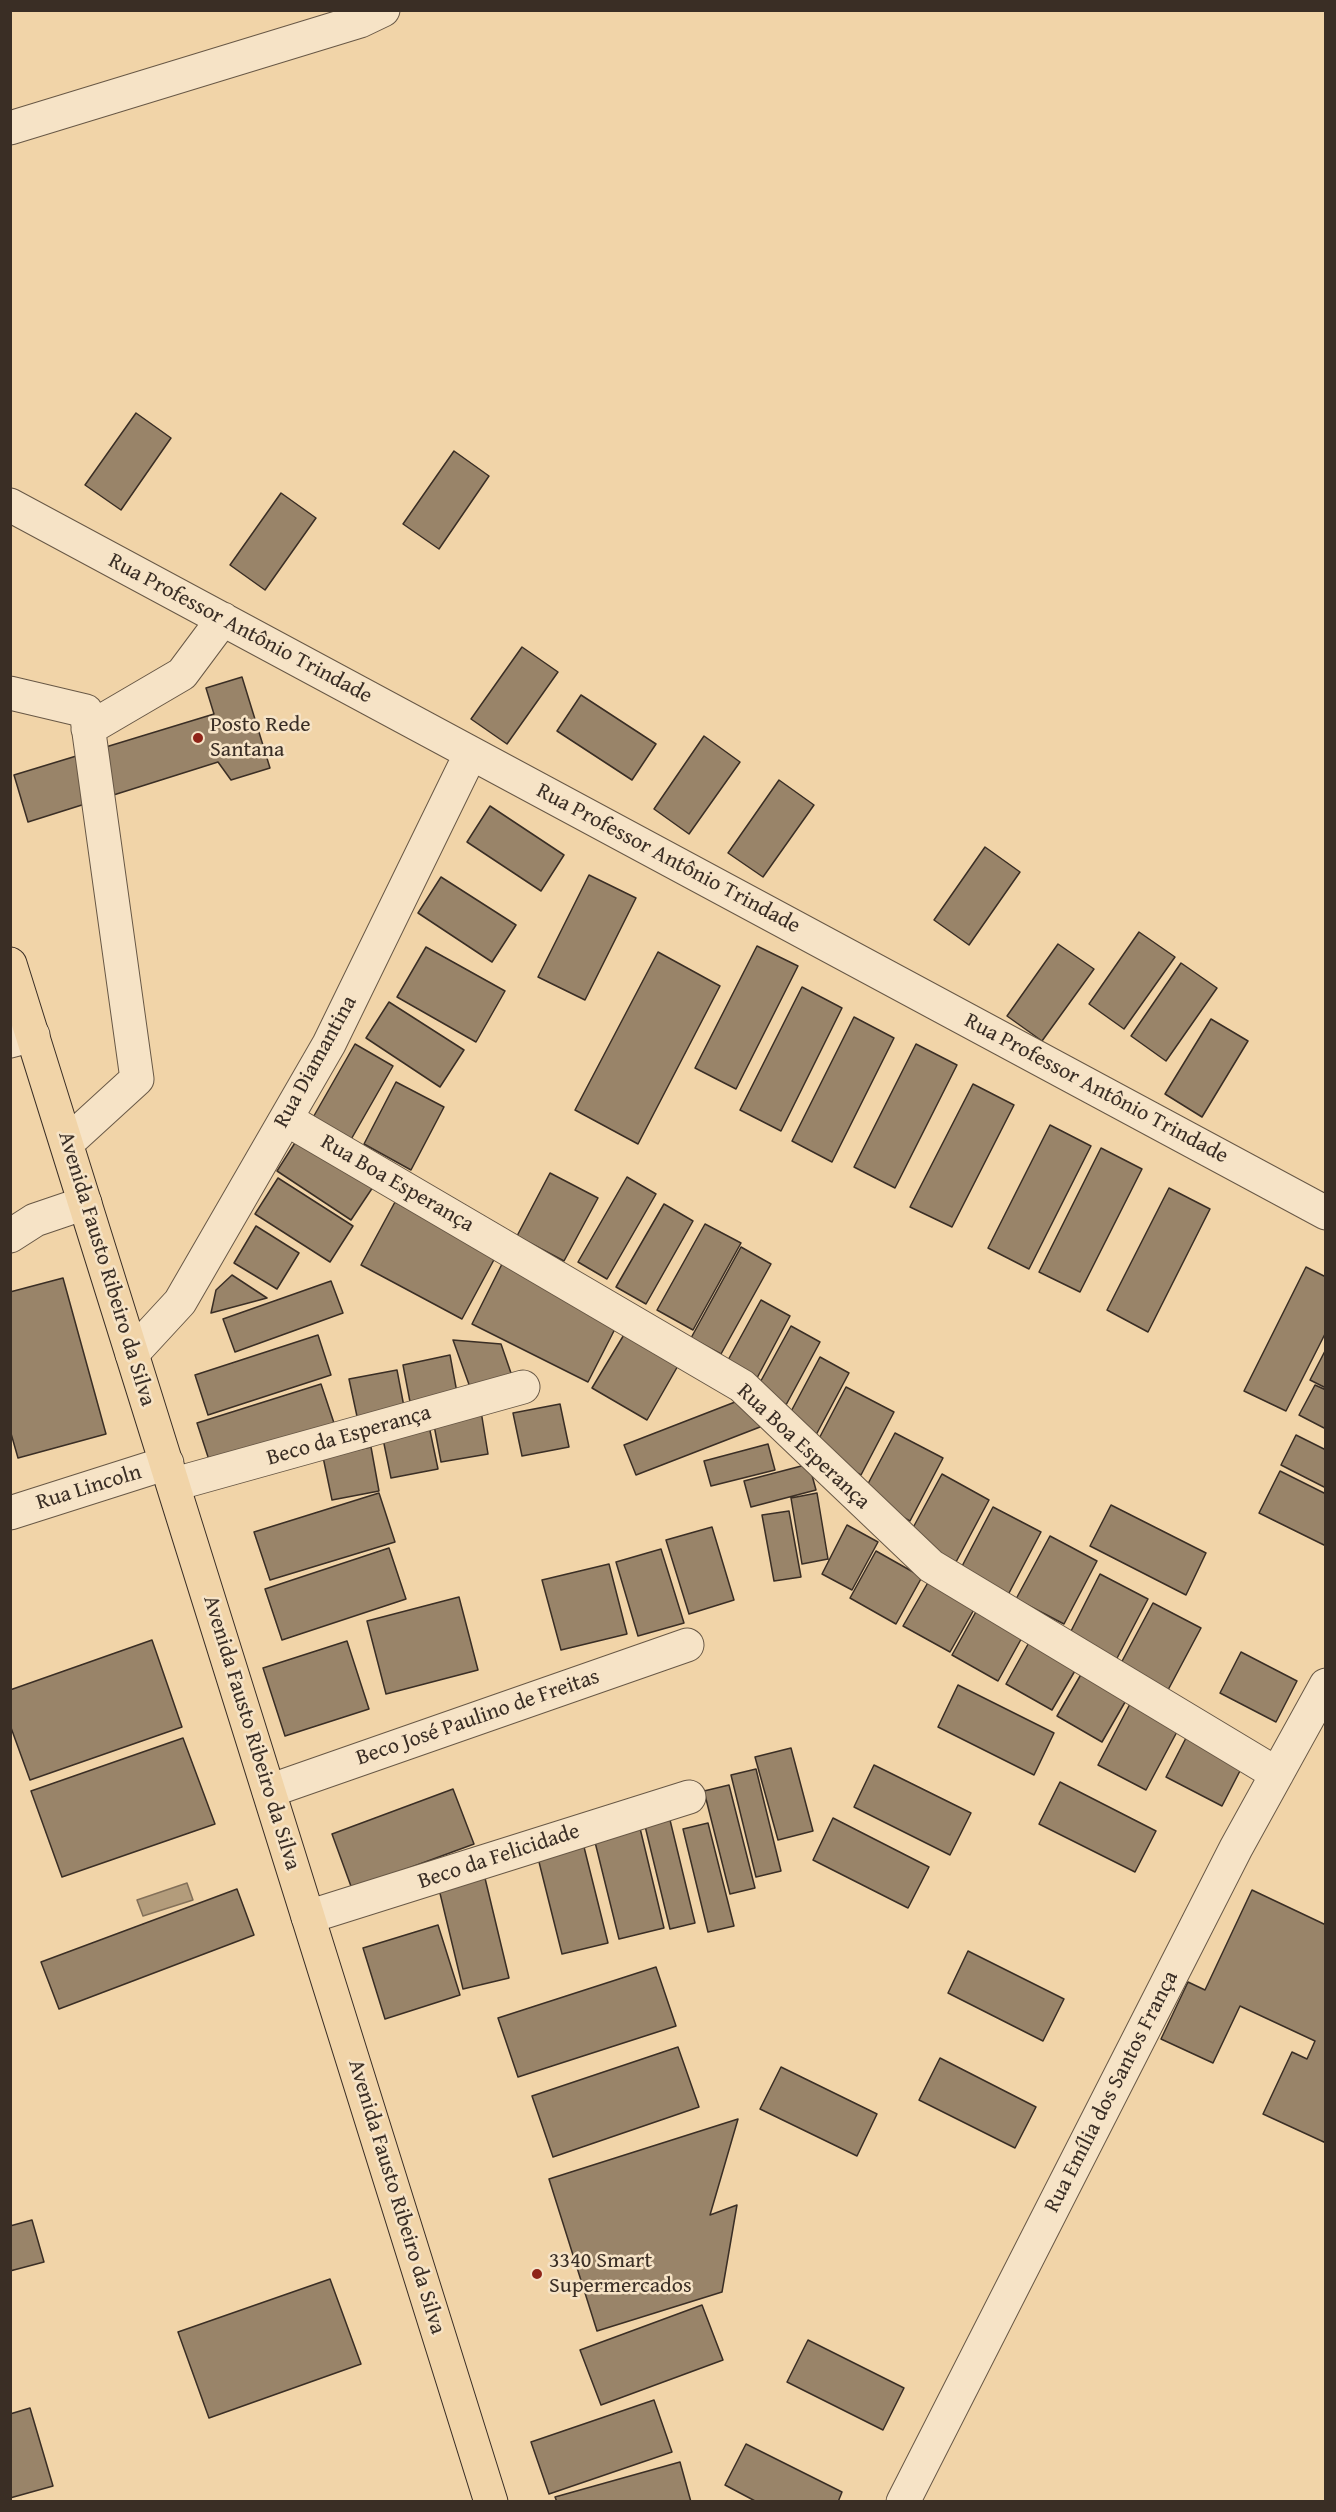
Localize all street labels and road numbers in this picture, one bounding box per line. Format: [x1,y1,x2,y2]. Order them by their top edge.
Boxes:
street label: Rua Professor Antônio Trindade [104,548,376,710]
street label: Rua Professor Antônio Trindade [532,778,804,940]
street label: Rua Diamantina [269,991,363,1133]
street label: Rua Professor Antônio Trindade [960,1008,1232,1170]
street label: Avenida Fausto Ribeiro da Silva [52,1128,160,1410]
street label: Rua Boa Esperança [316,1129,478,1239]
street label: Rua Boa Esperança [731,1379,875,1515]
street label: Beco da Esperança [264,1400,434,1472]
street label: Rua Lincoln [33,1460,145,1516]
street label: Avenida Fausto Ribeiro da Silva [197,1592,305,1874]
street label: Beco José Paulino de Freitas [353,1664,603,1772]
street label: Beco da Felicidade [415,1818,583,1896]
street label: Rua Emília dos Santos França [1039,1967,1185,2217]
street label: Avenida Fausto Ribeiro da Silva [342,2056,450,2338]

